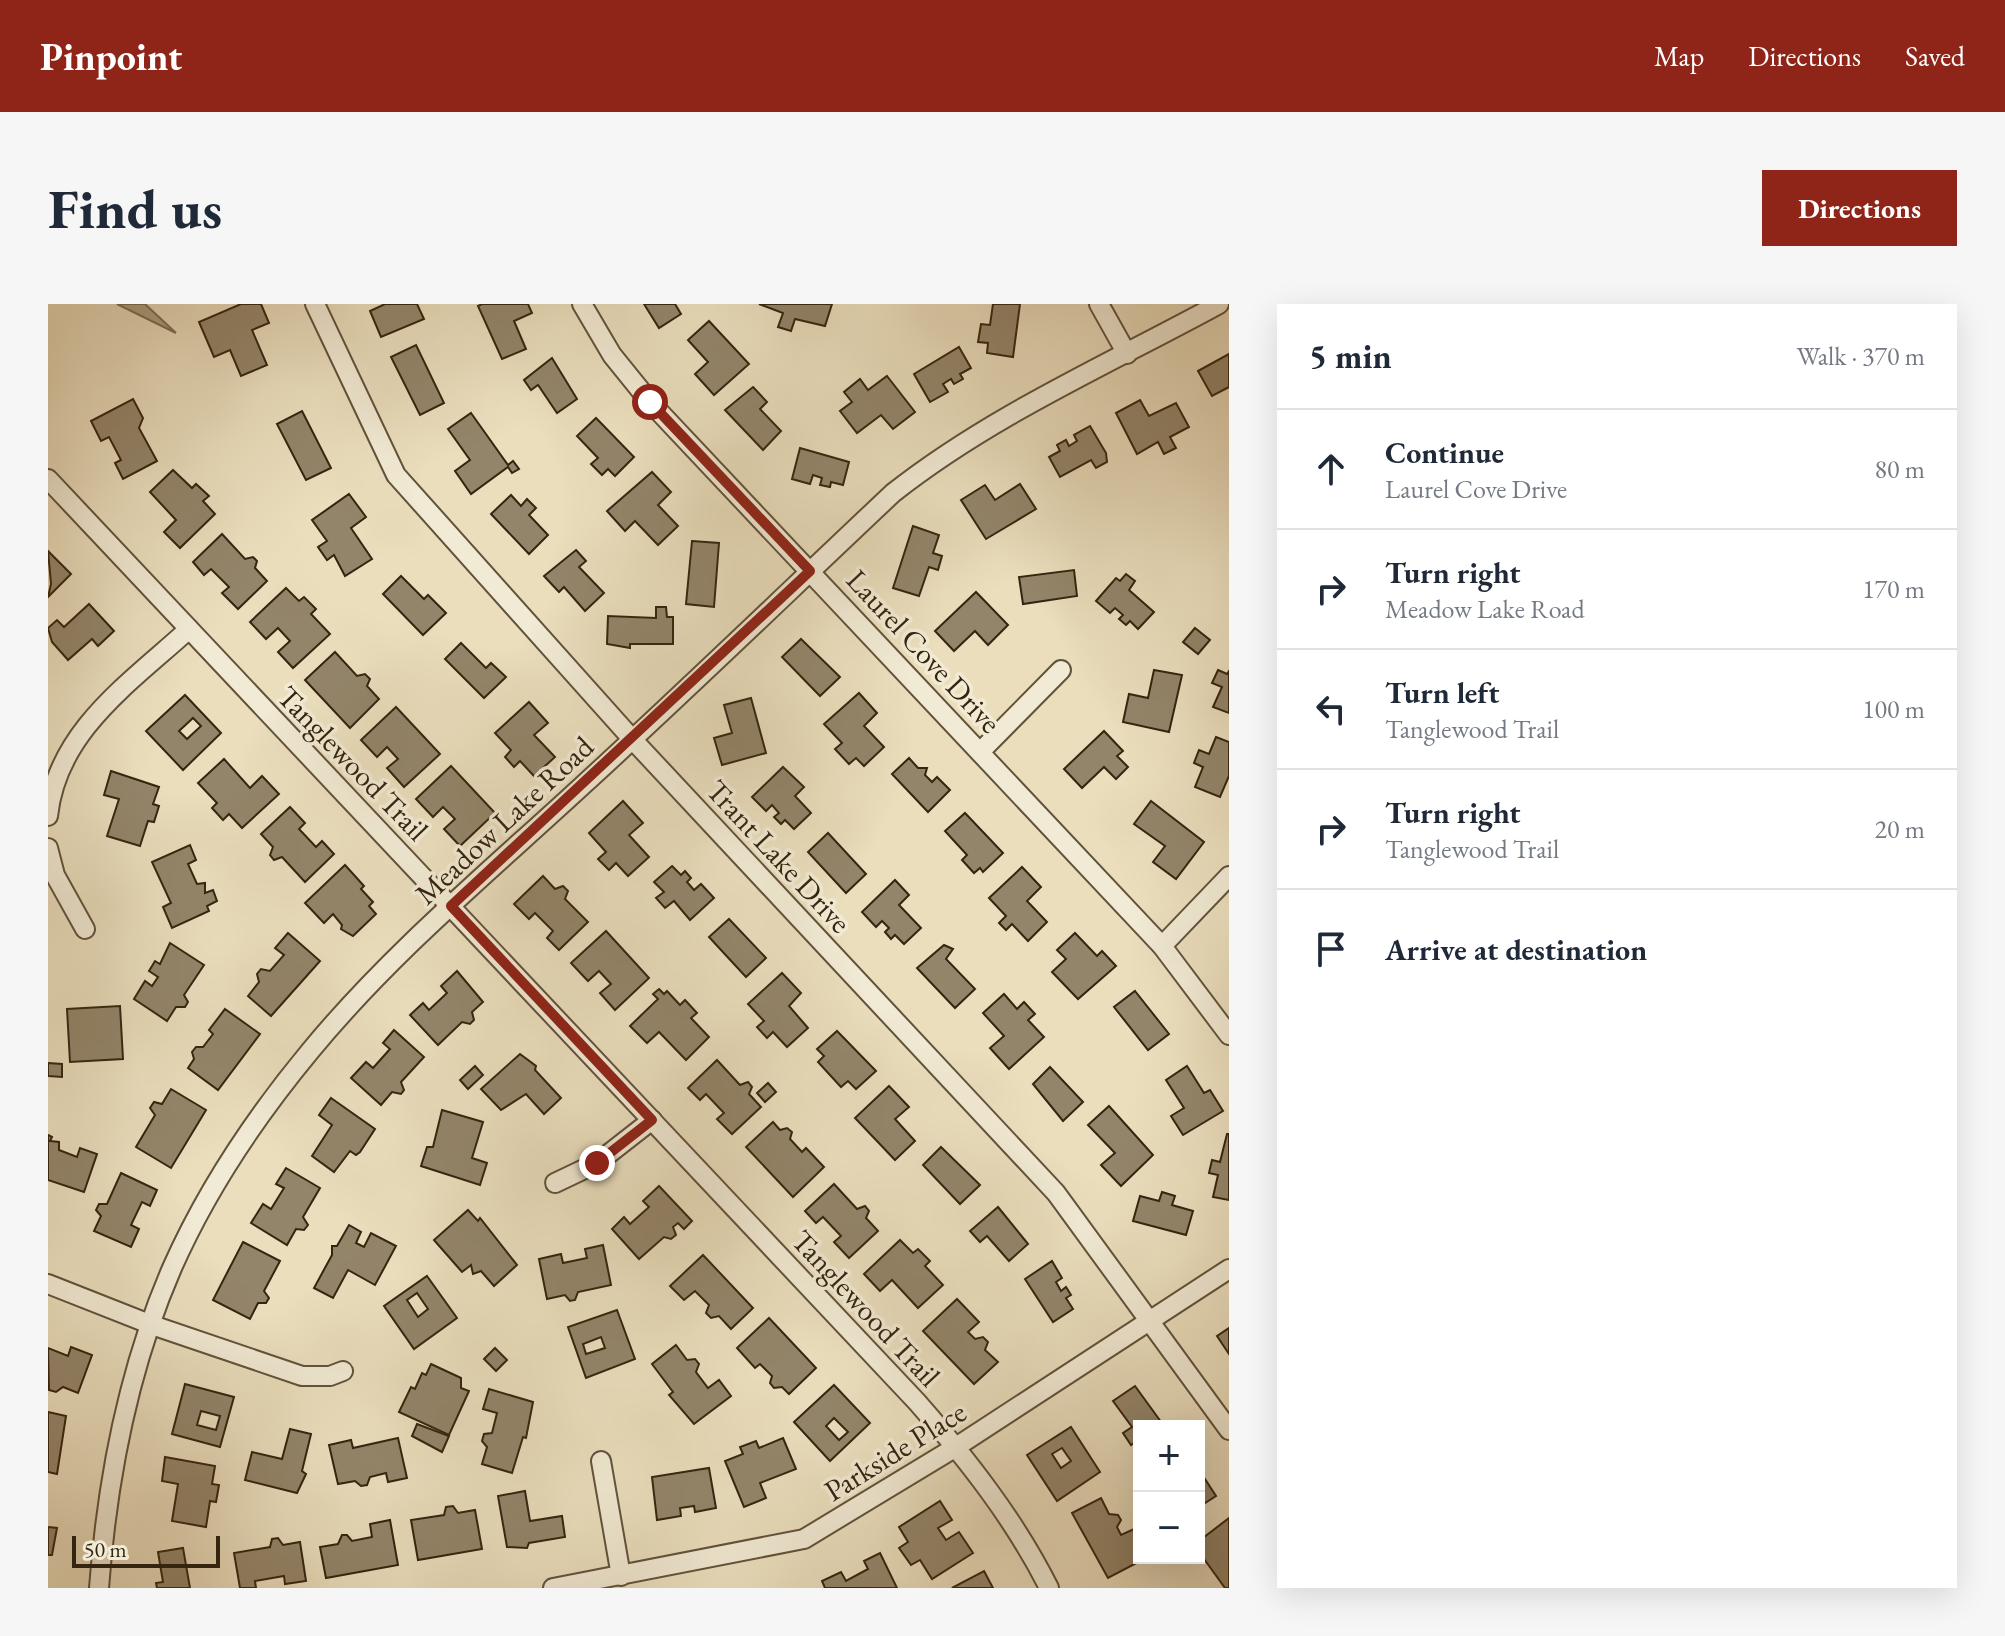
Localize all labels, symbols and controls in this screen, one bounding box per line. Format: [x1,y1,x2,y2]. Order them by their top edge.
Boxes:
text: Pinpoint [40,32,182,81]
text: Map [1654,38,1704,74]
text: Directions [1748,38,1861,74]
text: Saved [1905,38,1965,74]
button: Directions [1762,170,1957,246]
text: Find us [48,172,222,245]
text: 5 min [1309,334,1392,378]
text: Walk · 370 m [1797,339,1925,373]
route start [632,384,668,420]
text: Continue [1385,433,1504,472]
icon: ahead [1309,447,1353,491]
text: 80 m [1875,452,1925,486]
text: Laurel Cove Drive [1385,472,1567,506]
text: Turn right [1385,553,1521,592]
street label: Laurel Cove Drive [838,561,1010,741]
icon: right [1309,567,1353,611]
text: 170 m [1862,572,1925,606]
text: Meadow Lake Road [1385,592,1585,626]
text: Turn left [1385,673,1499,712]
street label: Tanglewood Trail [269,677,437,849]
icon: left [1309,687,1353,731]
text: 100 m [1862,692,1925,726]
text: Tanglewood Trail [1385,712,1559,746]
street label: Meadow Lake Road [406,727,602,913]
street label: Trant Lake Drive [698,771,860,941]
text: Turn right [1385,793,1521,832]
icon: right [1309,807,1353,851]
text: 20 m [1875,812,1925,846]
text: Tanglewood Trail [1385,832,1559,866]
icon: arrive [1309,927,1353,971]
text: Arrive at destination [1385,930,1647,969]
route end [579,1145,615,1181]
street label: Tanglewood Trail [783,1221,949,1395]
street label: Parkside Place [817,1392,973,1510]
map controls [1133,1420,1205,1564]
button: + [1133,1420,1205,1492]
button: − [1133,1492,1205,1564]
scale bar [72,1532,220,1568]
text: 50 m [84,1535,127,1564]

